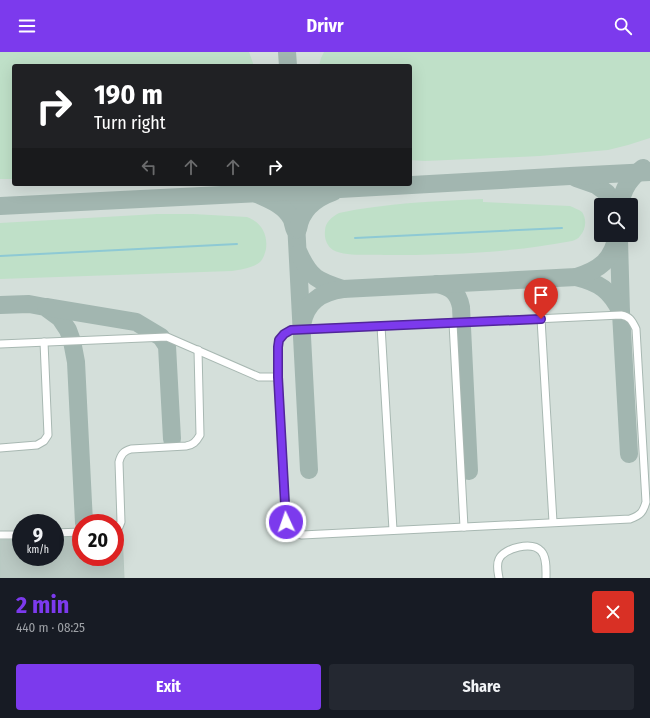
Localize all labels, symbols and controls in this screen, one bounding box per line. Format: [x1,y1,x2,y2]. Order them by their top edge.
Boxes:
icon: menu [16,15,38,37]
text: Drivr [306,15,344,37]
icon: search [612,15,634,37]
text: 190 m [94,78,163,111]
icon: right [28,80,80,132]
text: Turn right [94,112,166,134]
icon: left [138,156,160,178]
icon: ahead [180,156,202,178]
icon: ahead [222,156,244,178]
icon: right [264,156,286,178]
map controls [594,198,638,242]
button: search [594,198,638,242]
pin [524,278,558,319]
icon: arrive [530,284,552,306]
position arrow [265,501,307,543]
speed limit sign: 20 [72,514,124,566]
text: 9 [33,523,43,547]
text: km/h [27,544,49,556]
text: 2 min [16,591,69,619]
button: close [592,591,634,633]
text: 440 m · 08:25 [16,620,85,635]
button: Exit [16,664,321,710]
button: Share [329,664,634,710]

